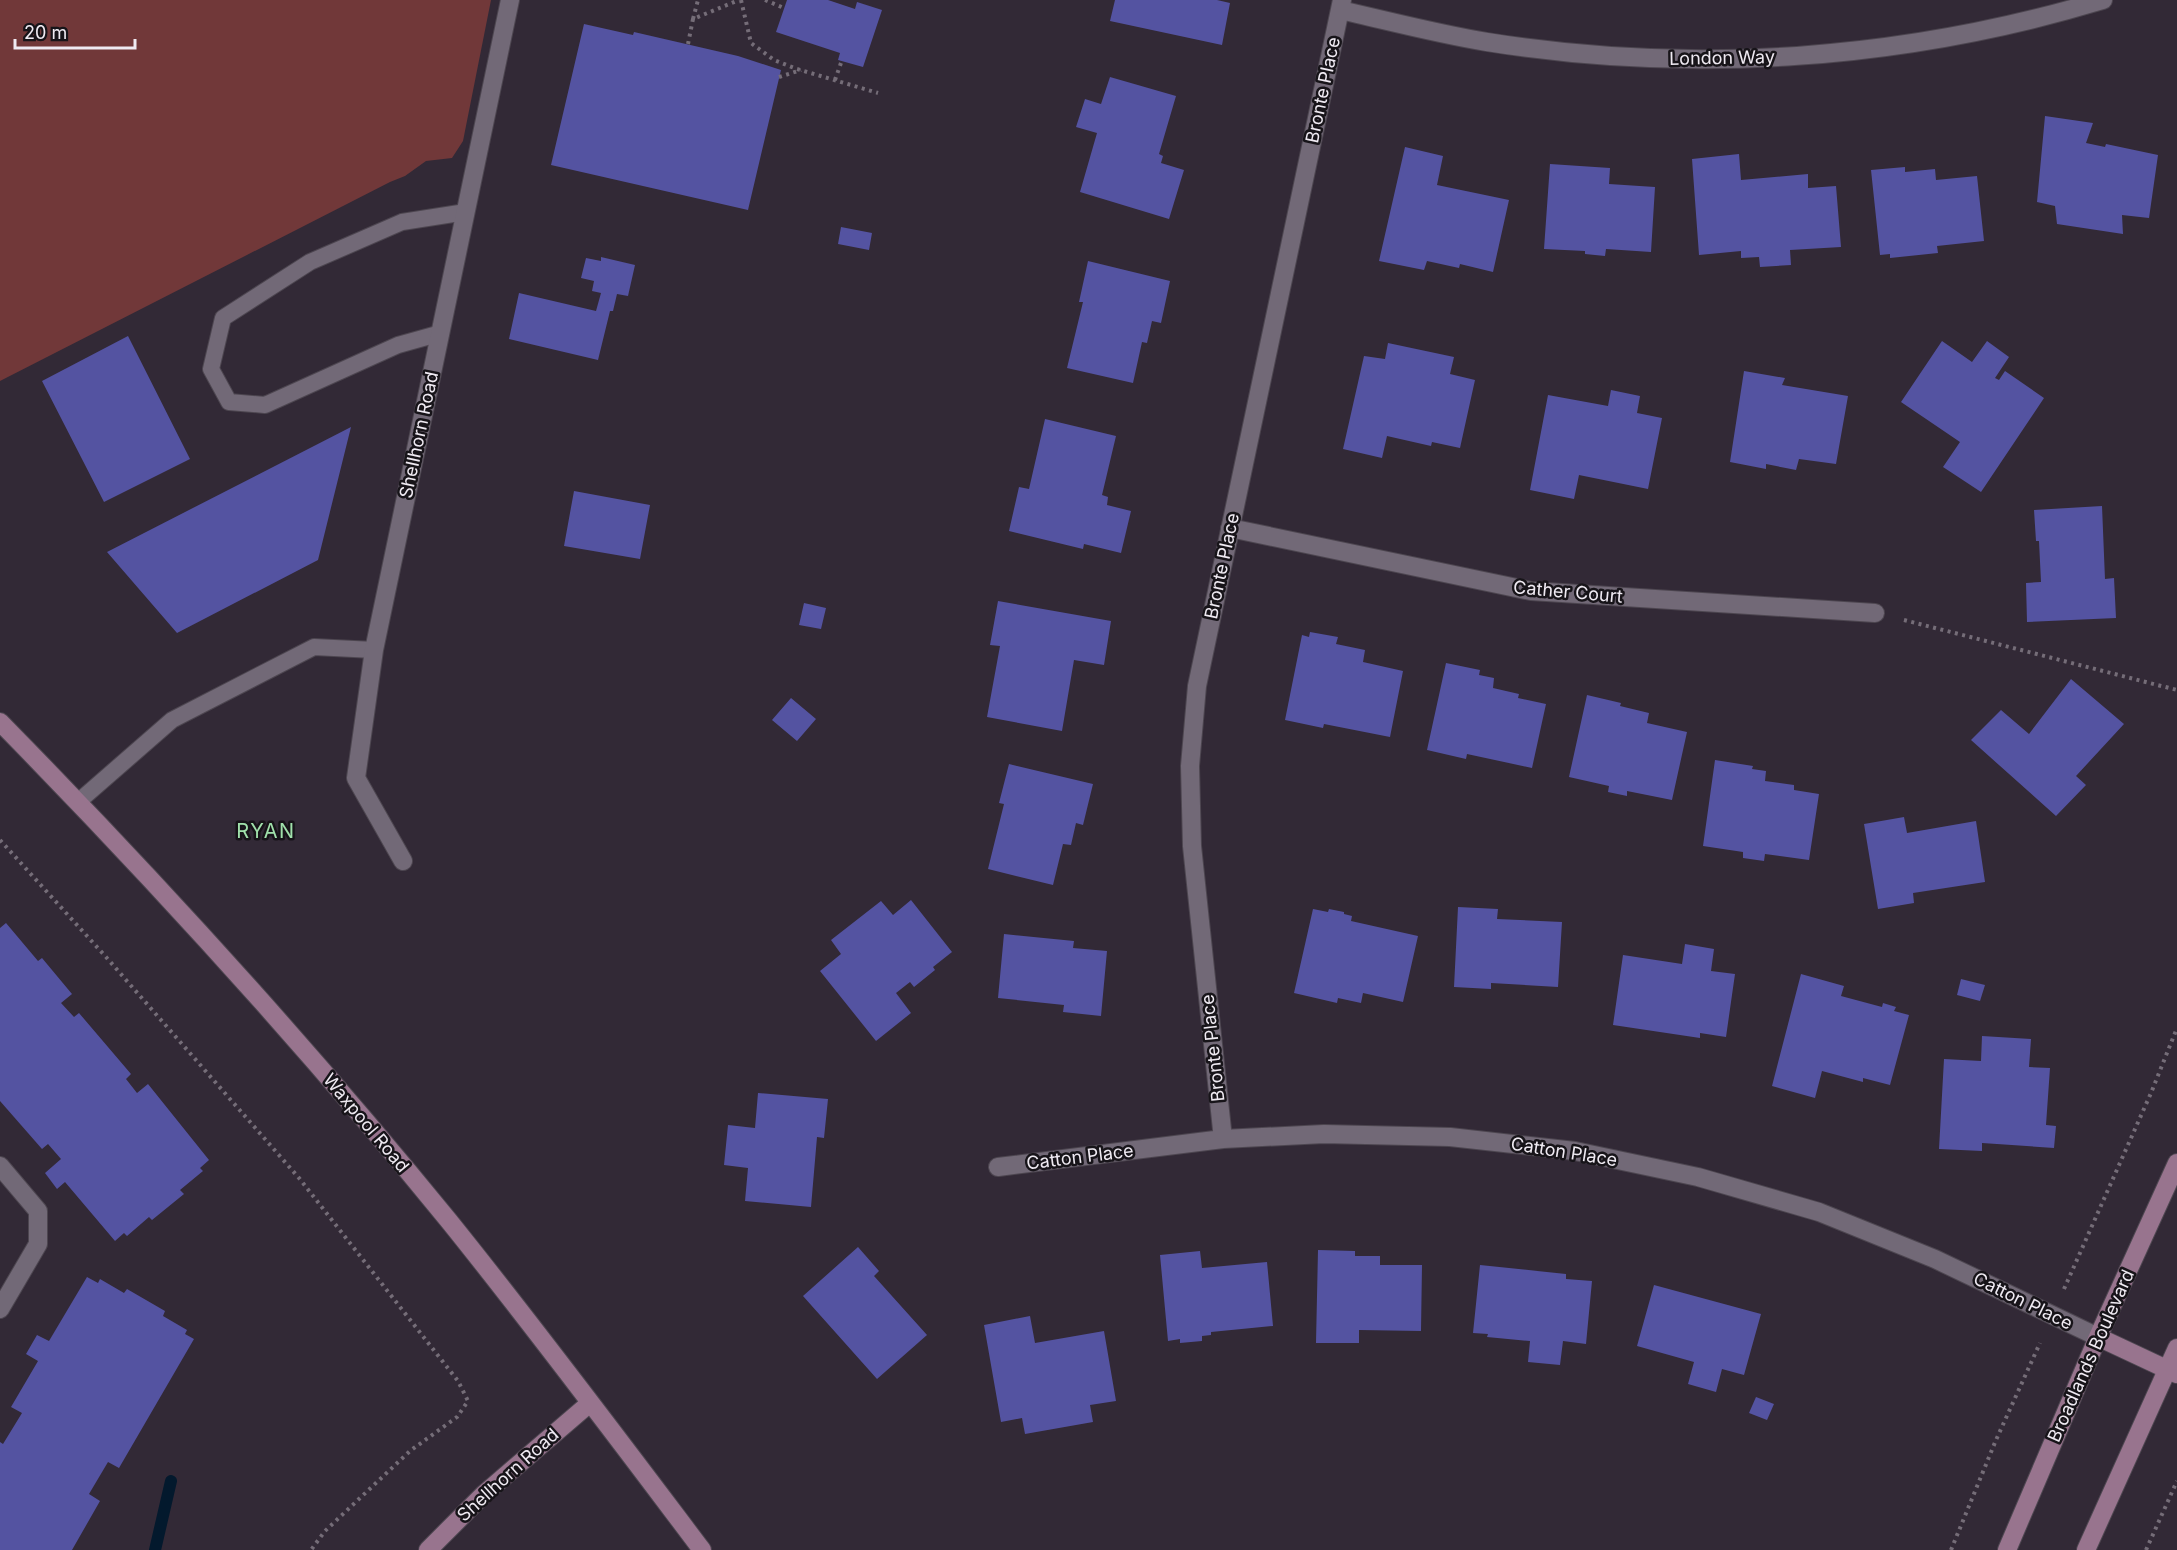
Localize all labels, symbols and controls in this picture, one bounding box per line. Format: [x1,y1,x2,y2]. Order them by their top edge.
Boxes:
scale bar [15,12,135,50]
text: 20 m [24,22,67,43]
street label: Bronte Place [1301,35,1344,145]
street label: London Way [1669,46,1775,69]
street label: Shellhorn Road [395,370,442,500]
street label: Bronte Place [1200,511,1243,621]
street label: Cather Court [1513,576,1624,607]
district label: RYAN [236,819,296,843]
street label: Bronte Place [1196,993,1229,1103]
street label: Waxpool Road [319,1069,414,1176]
street label: Catton Place [1509,1133,1619,1170]
street label: Catton Place [1025,1140,1135,1173]
street label: Broadlands Boulevard [2043,1266,2138,1445]
street label: Catton Place [1970,1268,2076,1334]
street label: Shellhorn Road [453,1424,563,1526]

